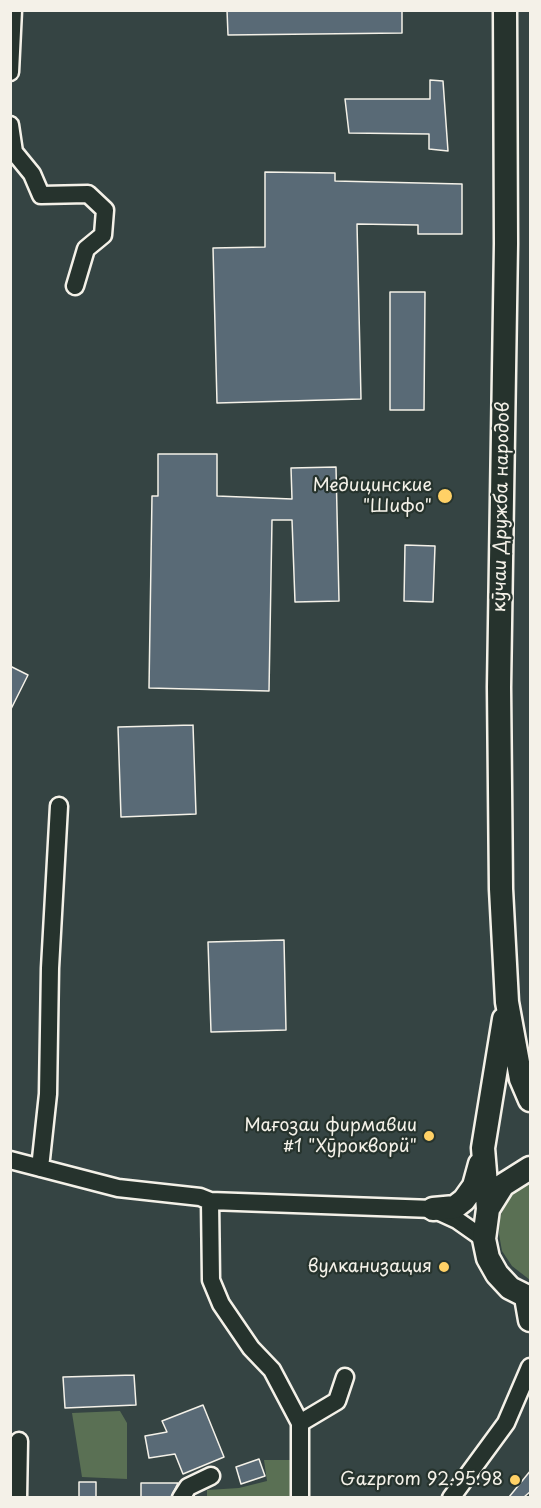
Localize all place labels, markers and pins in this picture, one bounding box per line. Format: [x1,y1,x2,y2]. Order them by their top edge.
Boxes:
place label: Медицинские "Шифо" [313,475,432,518]
marker: Медицинские "Шифо" [436,487,454,505]
place label: Мағозаи фирмавии #1 "Хӯрокворӣ" [244,1115,417,1158]
marker: Мағозаи фирмавии #1 "Хӯрокворӣ" [422,1129,436,1143]
place label: вулканизация [308,1256,432,1278]
marker: вулканизация [437,1260,451,1274]
place label: Gazprom 92.95.98 [340,1469,503,1491]
marker: Gazprom 92.95.98 [508,1473,522,1487]

